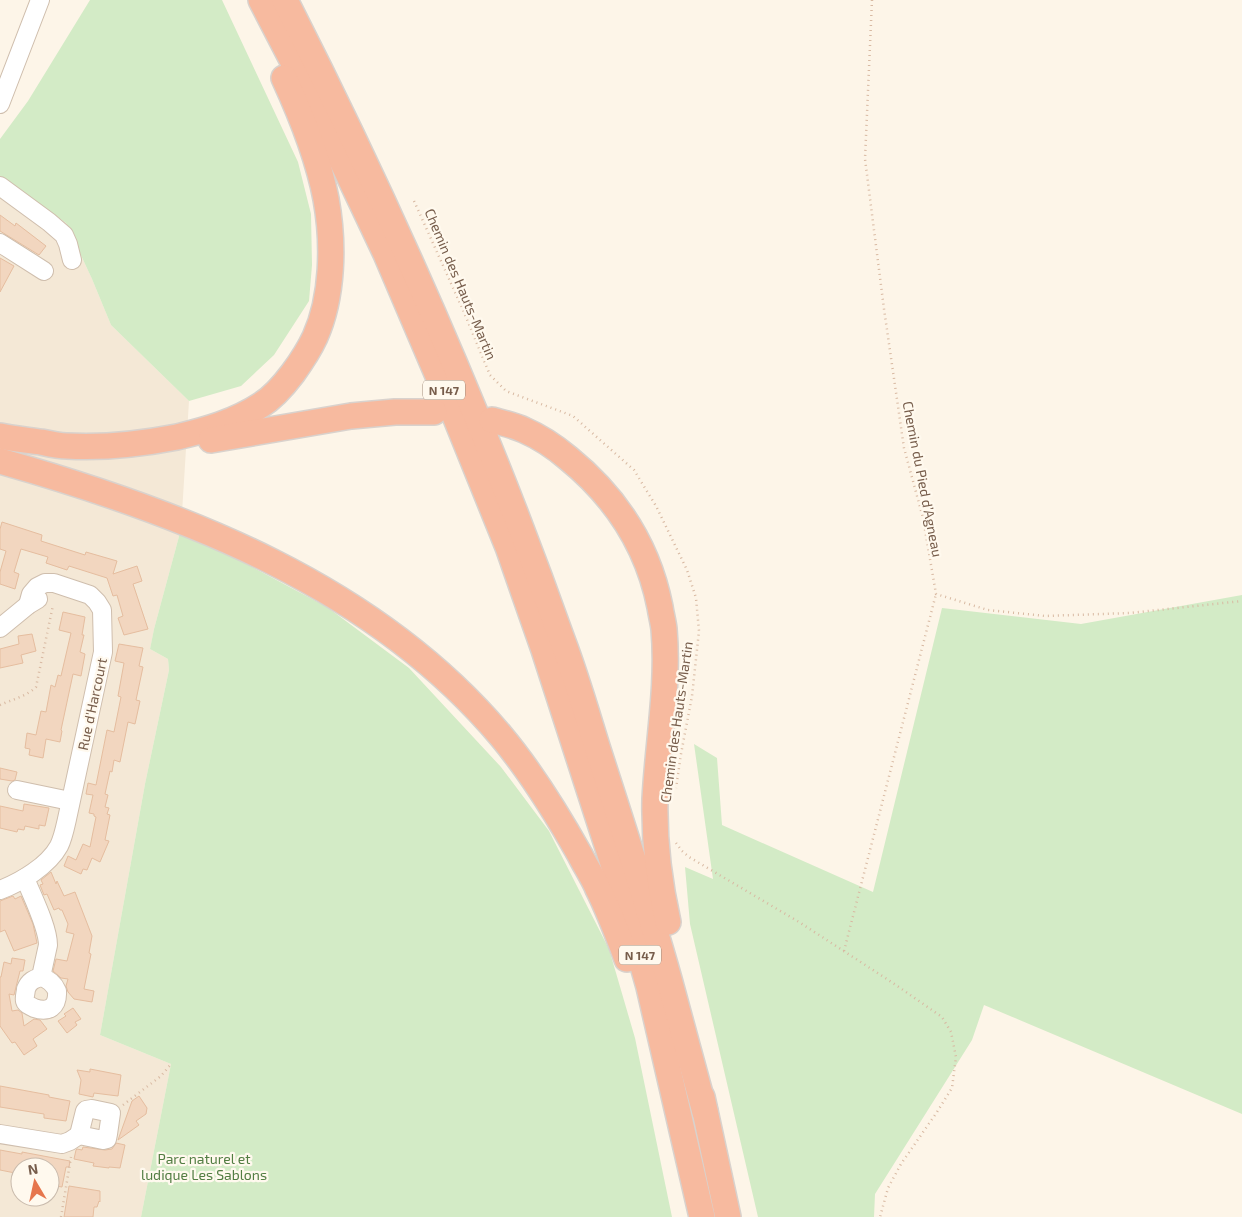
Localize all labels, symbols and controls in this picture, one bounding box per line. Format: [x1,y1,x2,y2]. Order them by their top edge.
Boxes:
street label: Chemin des Hauts-Martin [421,206,501,362]
road number: N 147 [423,380,465,400]
street label: Chemin du Pied d’Agneau [900,400,946,558]
street label: Chemin des Hauts-Martin [656,640,696,804]
street label: Rue d'Harcourt [74,656,110,752]
road number: N 147 [619,946,661,964]
park label: Parc naturel et ludique Les Sablons [141,1150,267,1183]
north arrow [10,1157,60,1207]
text: N [27,1159,39,1178]

